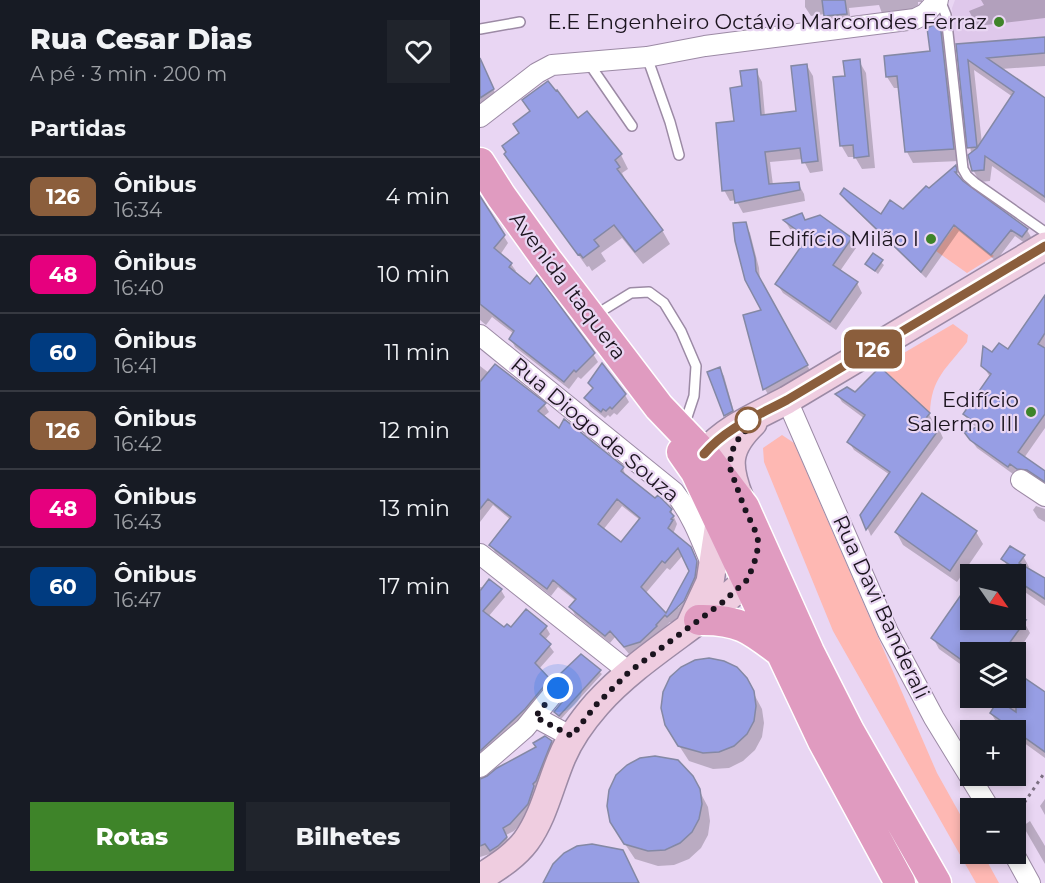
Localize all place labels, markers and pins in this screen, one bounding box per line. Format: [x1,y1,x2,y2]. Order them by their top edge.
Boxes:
place label: E.E Engenheiro Octávio Marcondes Ferraz [547,9,987,34]
marker: E.E Engenheiro Octávio Marcondes Ferraz [992,15,1006,29]
place label: Edifício Milão I [768,226,919,251]
marker: Edifício Milão I [924,232,938,246]
place label: Edifício Salermo III [907,387,1019,436]
marker: Edifício Salermo III [1024,405,1038,419]
unlabelled marker [735,407,761,433]

